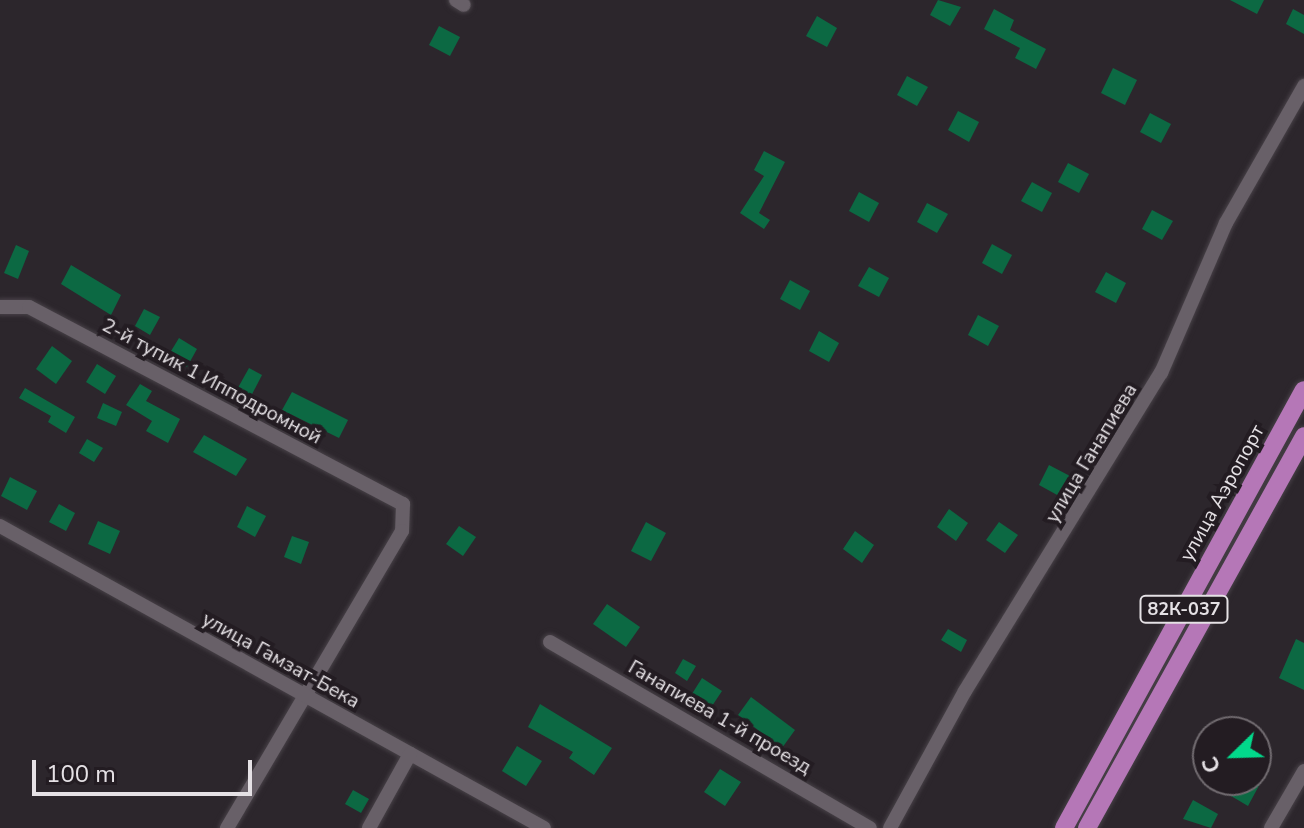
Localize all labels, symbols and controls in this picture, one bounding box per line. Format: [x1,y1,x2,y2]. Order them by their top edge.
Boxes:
street label: 2-й тупик 1 Ипподромной [98,313,326,449]
street label: улица Ганапиева [1040,379,1142,527]
street label: улица Аэропорт [1175,421,1269,565]
road number: 82К-037 [1138,595,1230,623]
street label: улица Гамзат-Бека [198,607,364,713]
street label: Ганапиева 1-й проезд [624,655,816,779]
north arrow [1192,716,1272,796]
scale bar [36,744,256,794]
text: С [1195,752,1228,777]
text: 100 m [46,758,116,790]

